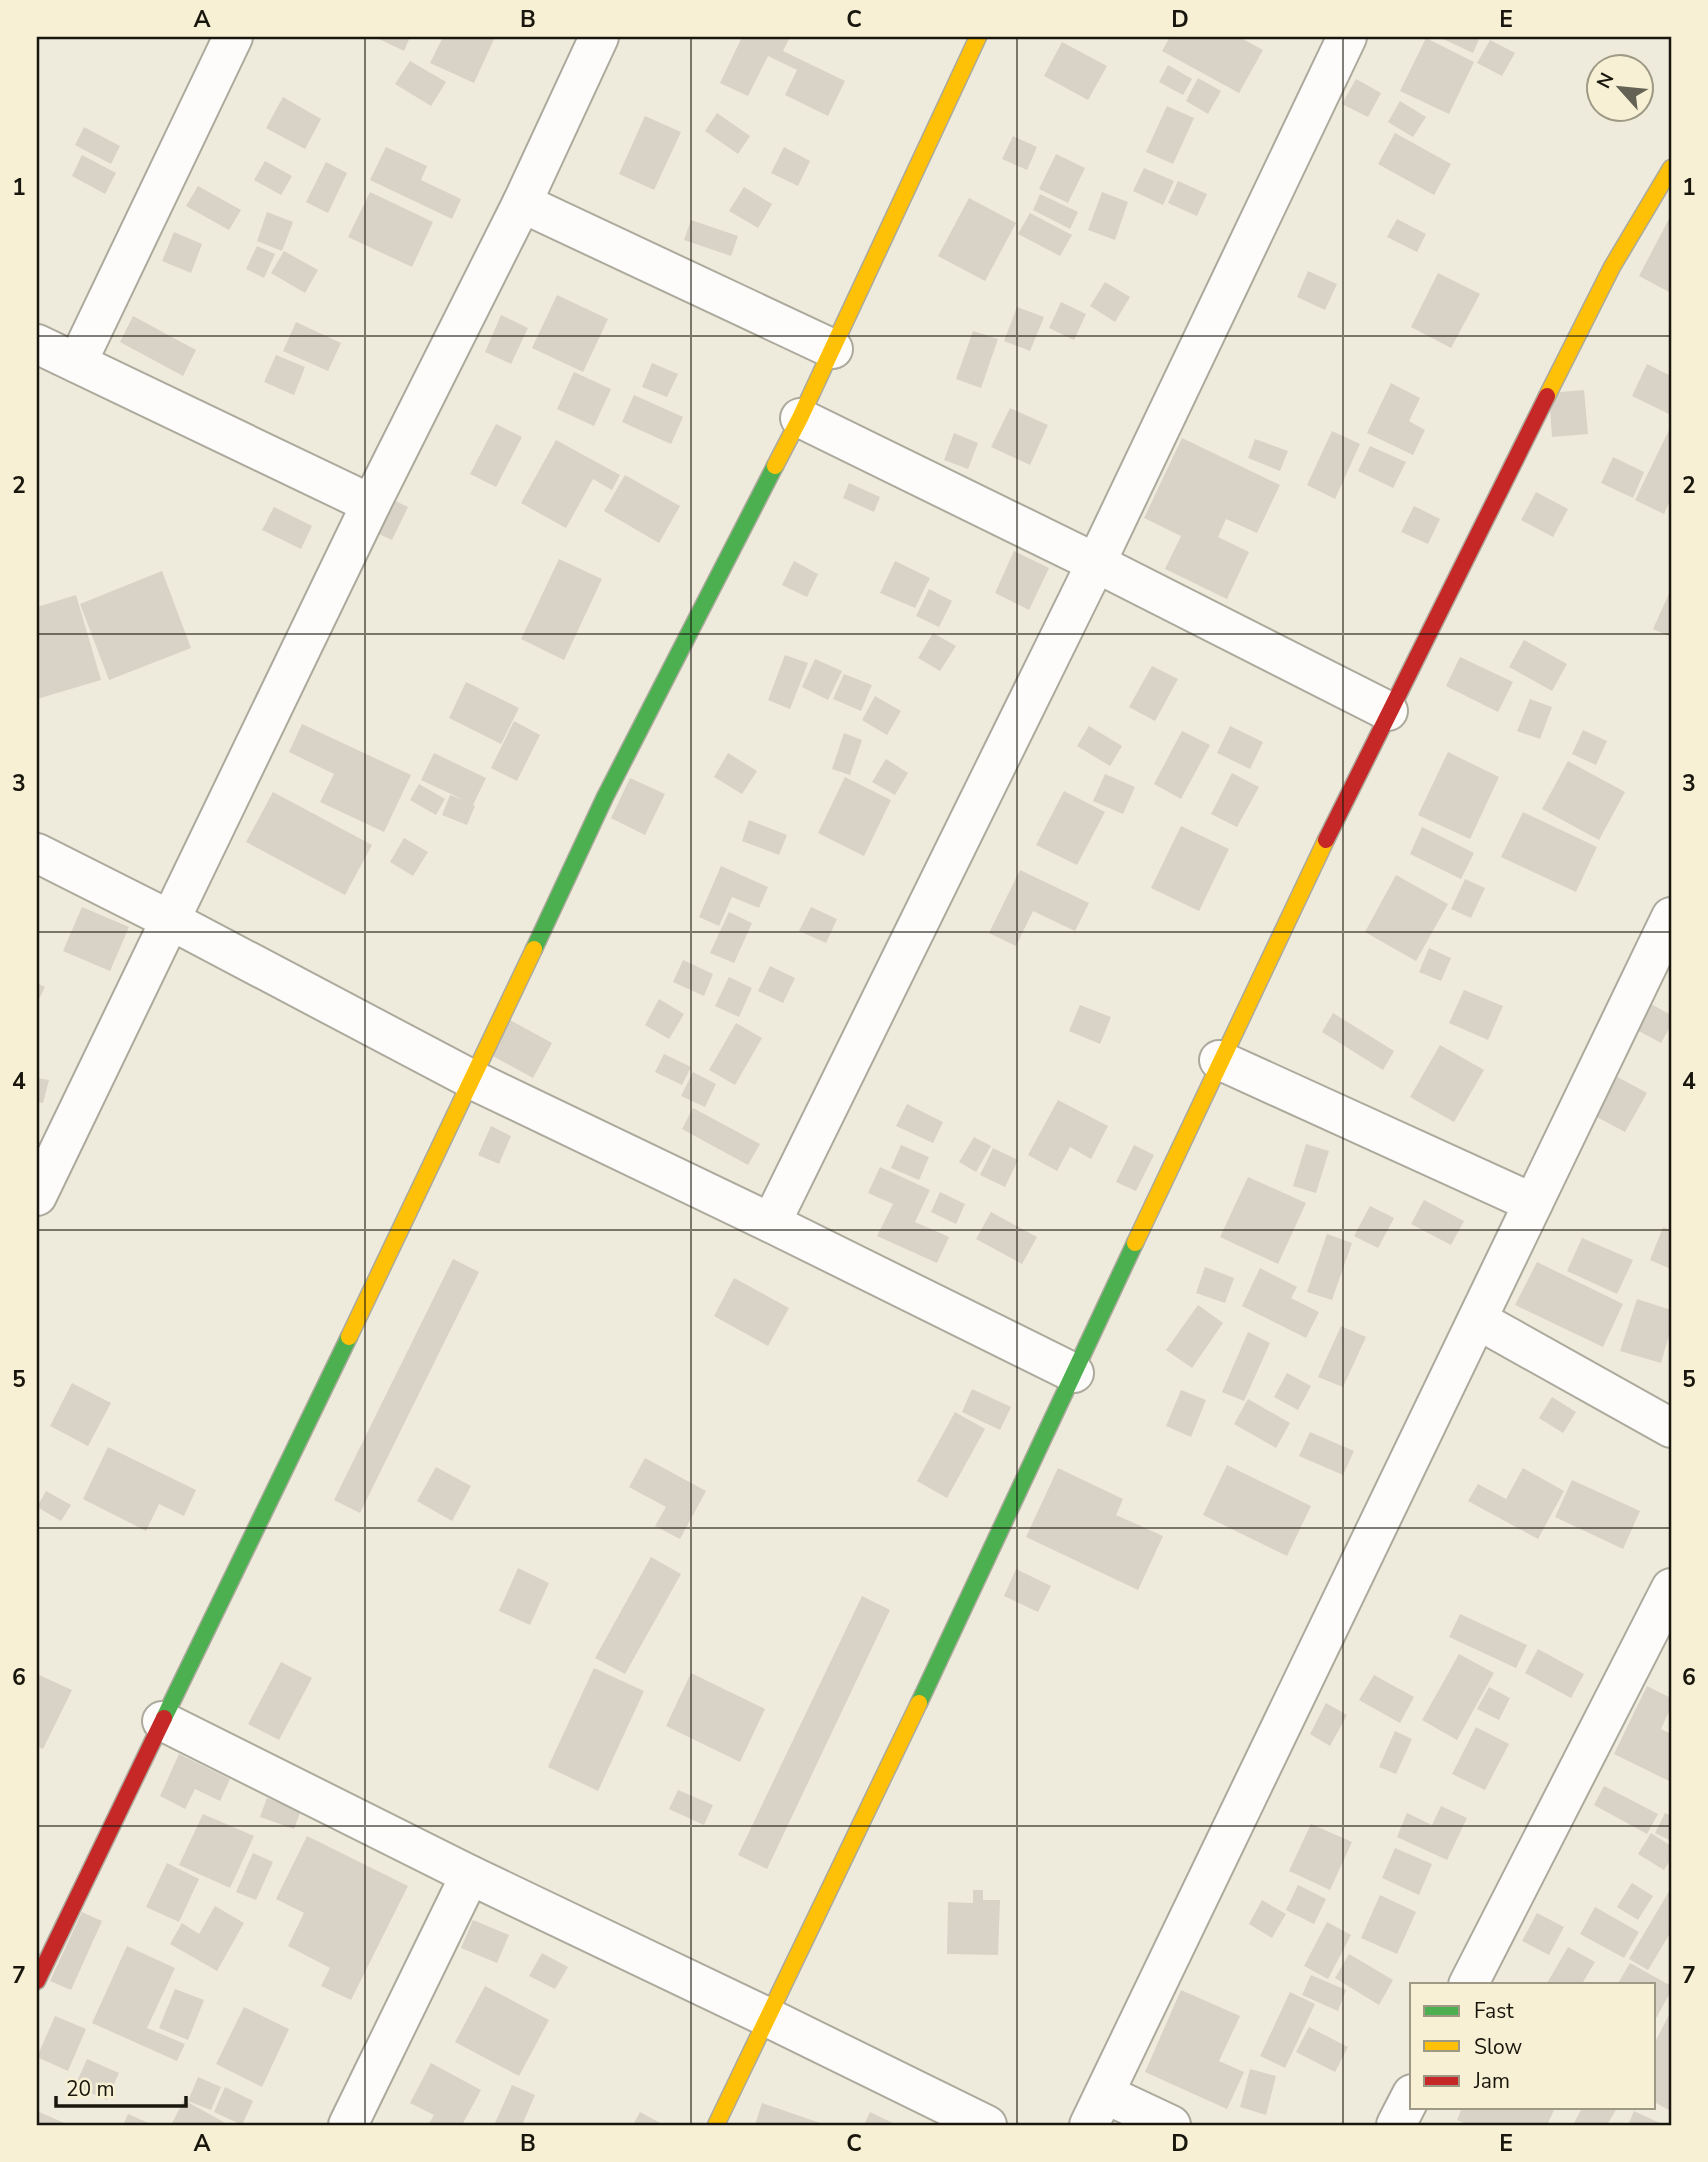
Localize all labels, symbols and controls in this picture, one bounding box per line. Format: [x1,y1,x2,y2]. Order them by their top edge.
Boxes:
text: A [193,4,211,35]
text: B [520,4,536,35]
text: C [846,4,862,35]
text: D [1171,4,1189,35]
text: E [1499,4,1513,35]
north arrow [1586,52,1656,122]
text: N [1591,68,1621,93]
text: 1 [12,172,26,203]
text: 1 [1682,172,1696,203]
text: 2 [12,470,26,501]
text: 2 [1682,470,1696,501]
text: 3 [12,768,26,799]
text: 3 [1682,768,1696,799]
text: 4 [12,1066,26,1097]
text: 4 [1682,1066,1696,1097]
text: 5 [12,1364,26,1395]
text: 5 [1682,1364,1696,1395]
text: 6 [12,1662,26,1693]
text: 6 [1682,1662,1696,1693]
text: 7 [12,1960,26,1991]
text: 7 [1682,1960,1696,1991]
legend [1410,1983,1656,2110]
text: Fast [1474,1997,1514,2025]
text: Slow [1474,2033,1523,2061]
scale bar [56,2064,186,2108]
text: Jam [1473,2067,1510,2095]
text: 20 m [66,2075,115,2103]
text: A [193,2128,211,2159]
text: B [520,2128,536,2159]
text: C [846,2128,862,2159]
text: D [1171,2128,1189,2159]
text: E [1499,2128,1513,2159]

